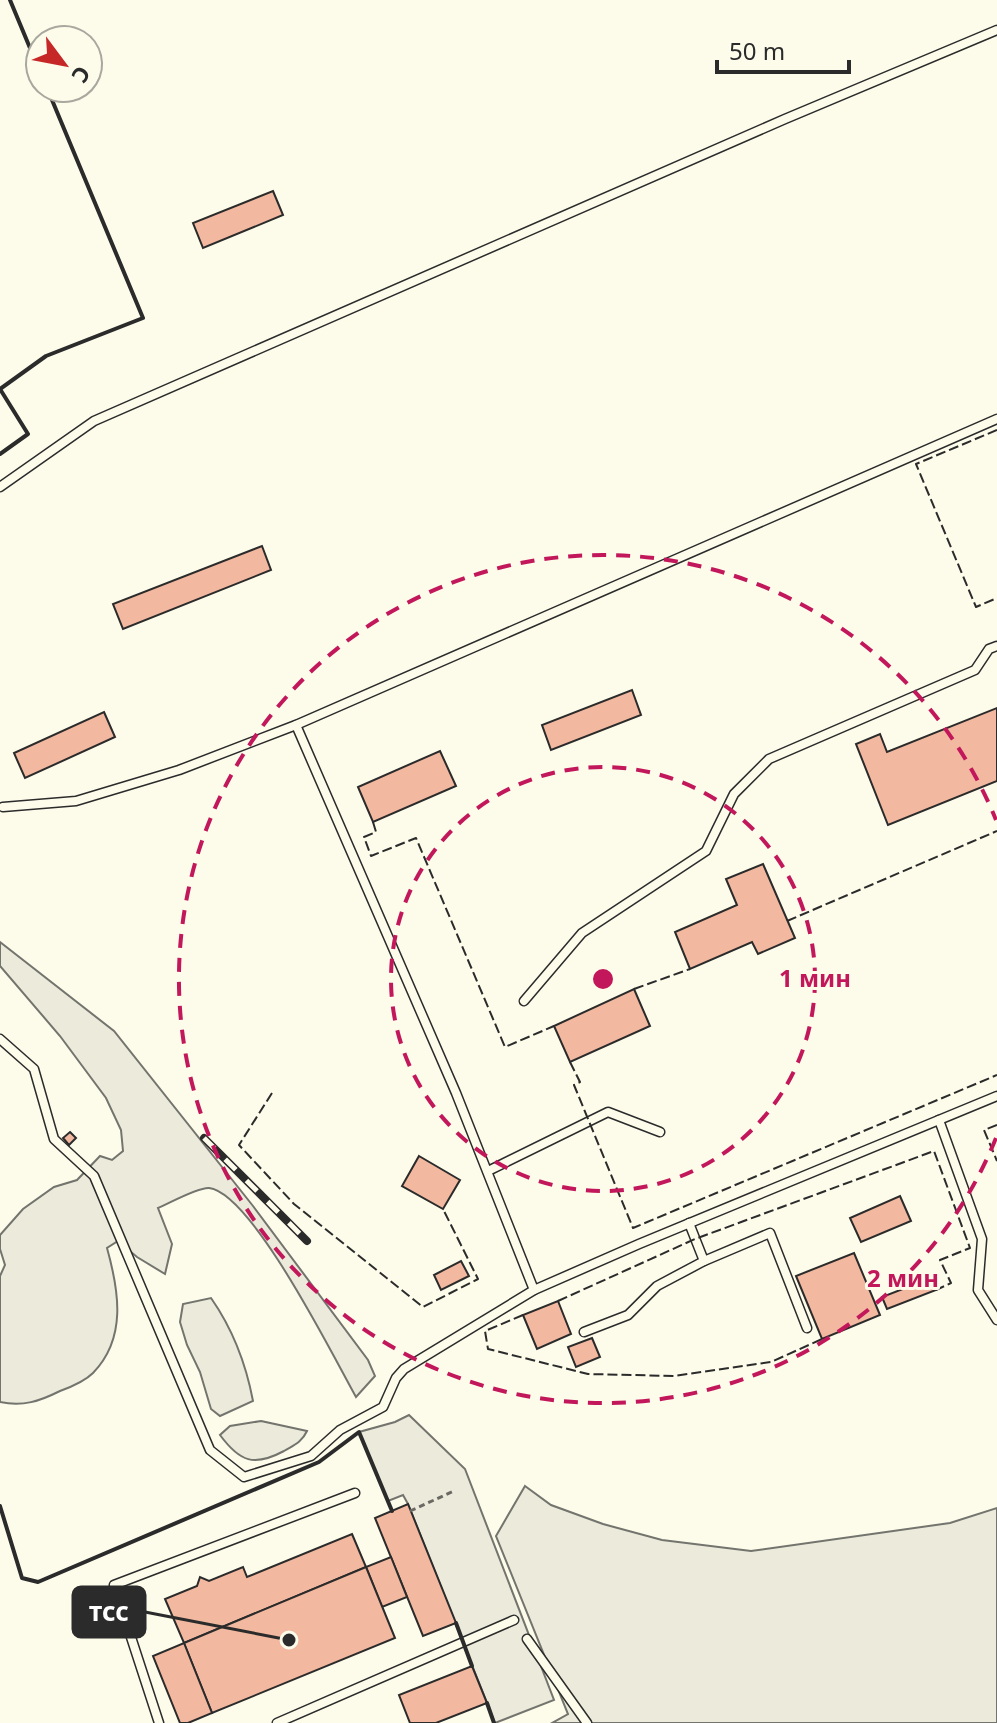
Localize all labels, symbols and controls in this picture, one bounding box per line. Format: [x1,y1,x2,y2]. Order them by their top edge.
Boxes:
north arrow [24,24,104,104]
scale bar [717,24,849,74]
text: 50 m [729,34,785,67]
text: С [65,61,98,89]
text: 1 мин [779,961,851,994]
centre of rings [589,965,617,993]
text: 2 мин [867,1261,939,1294]
callout: тсс [73,1587,145,1637]
text: тсс [89,1593,129,1629]

